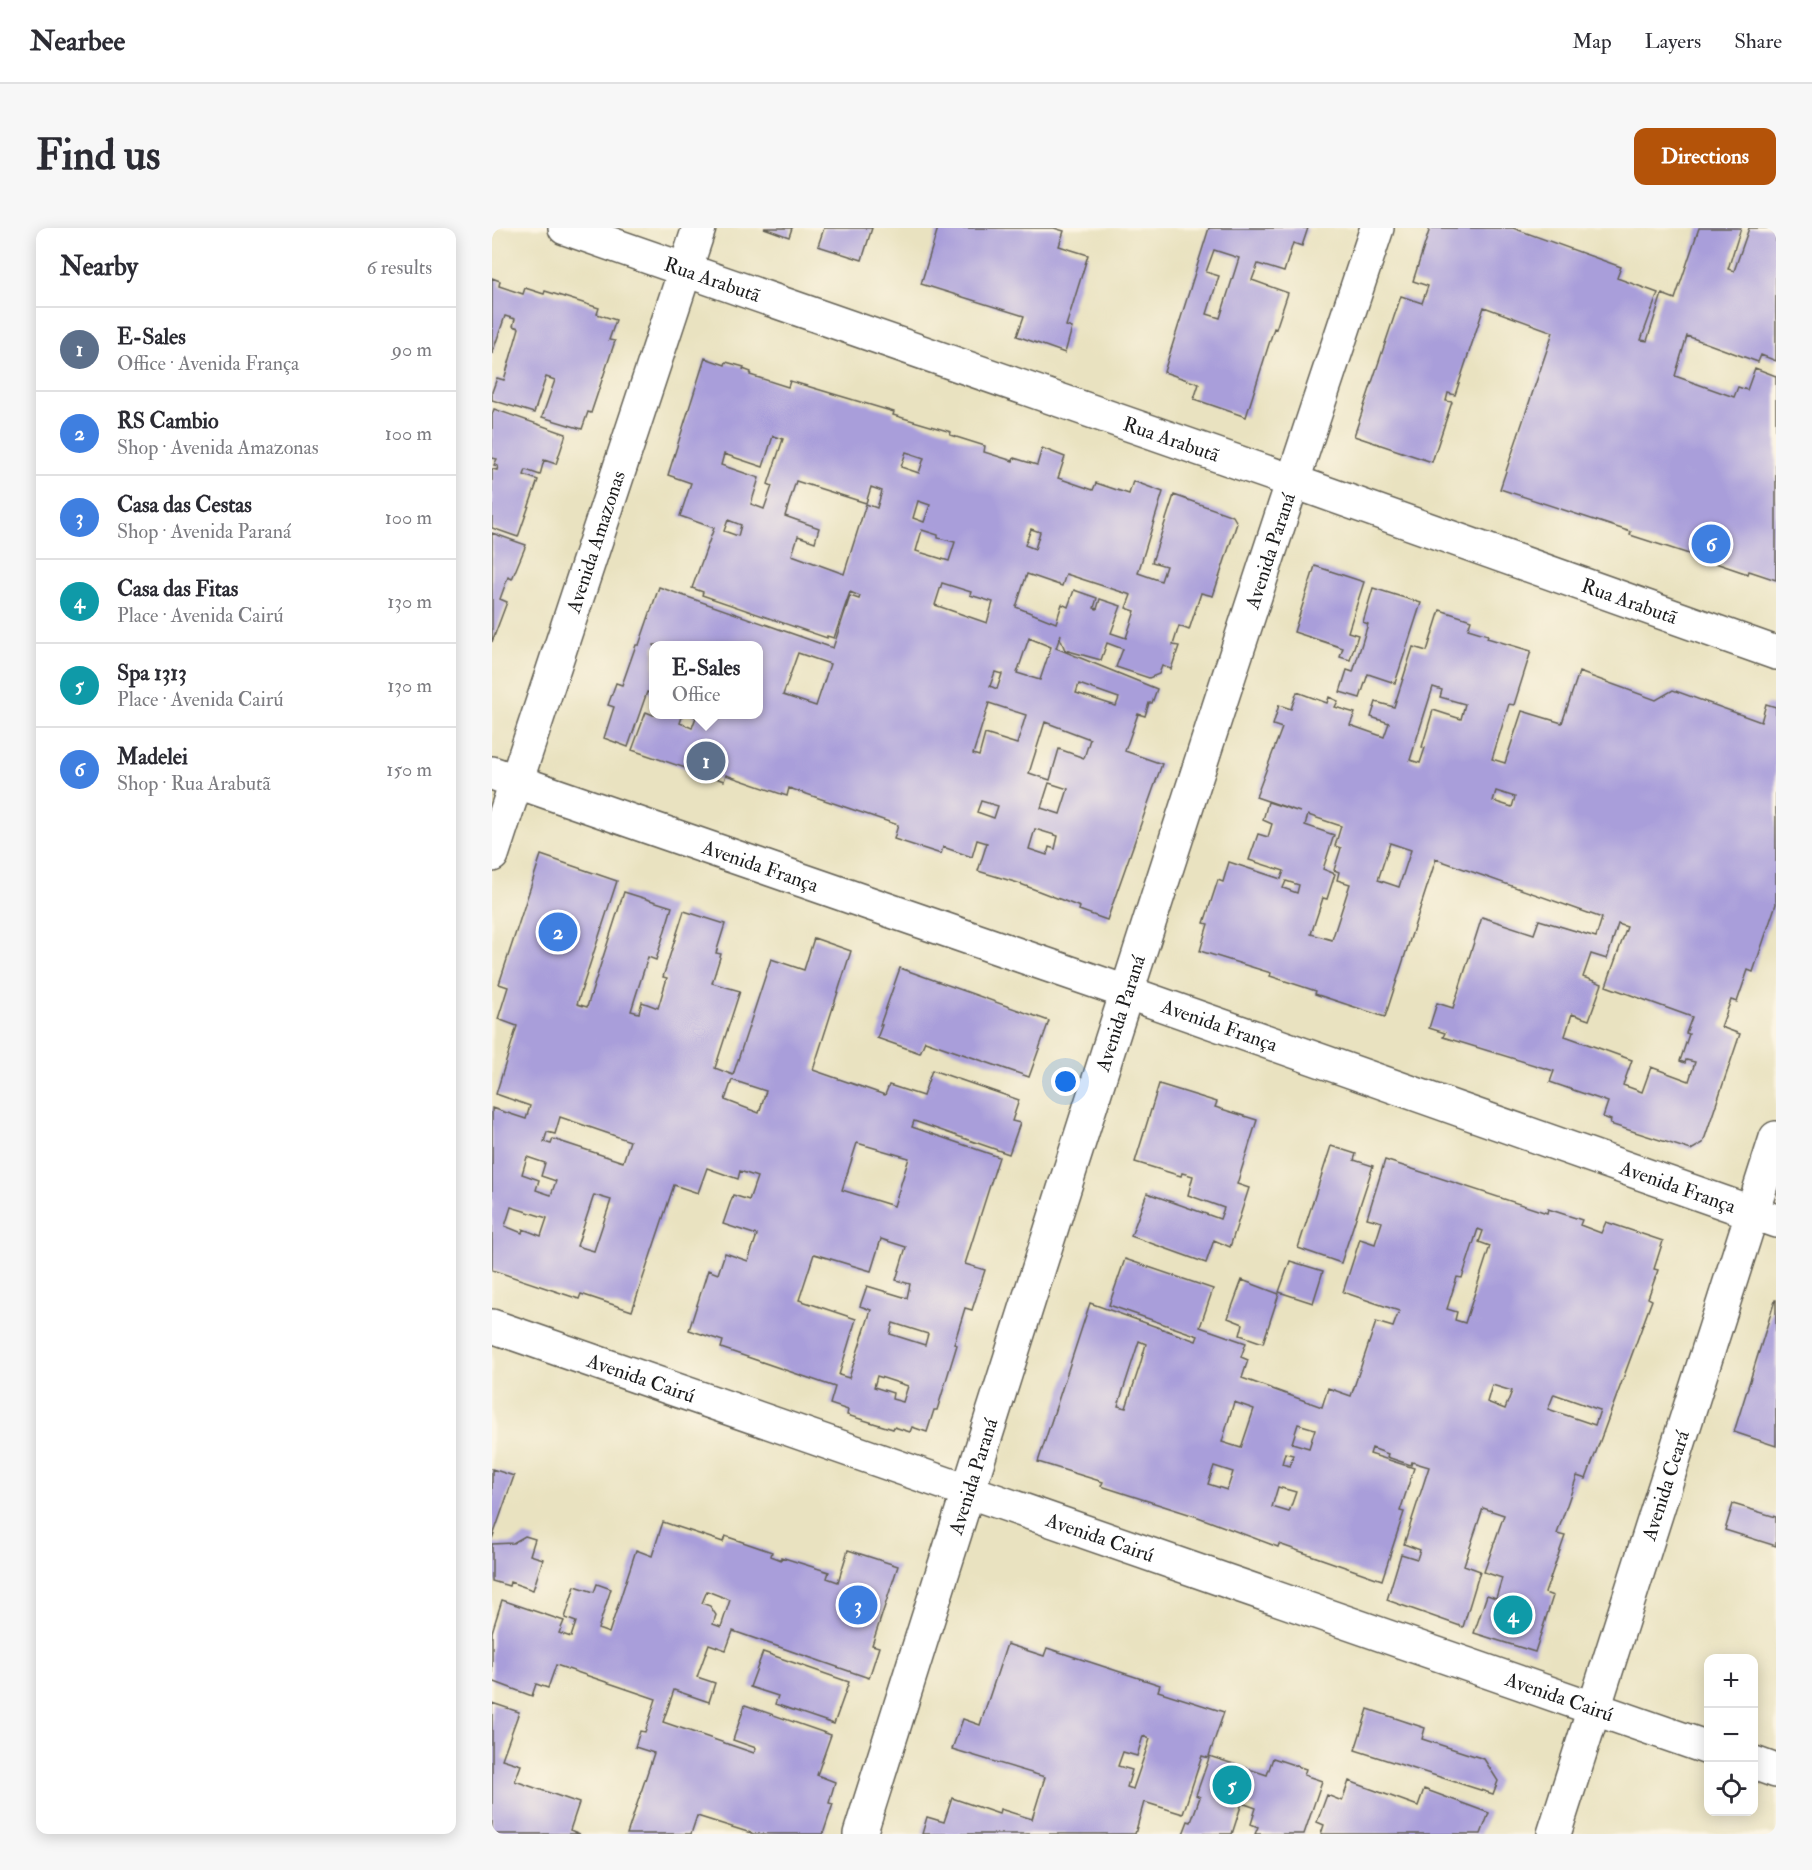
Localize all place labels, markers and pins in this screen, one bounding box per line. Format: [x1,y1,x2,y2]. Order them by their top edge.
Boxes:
pin: 6 [1692,522,1730,566]
pin: 1 [686,738,726,784]
pin: 2 [538,910,578,954]
pin: 3 [838,1582,878,1628]
pin: 4 [1494,1592,1532,1638]
pin: 5 [1212,1762,1252,1808]

